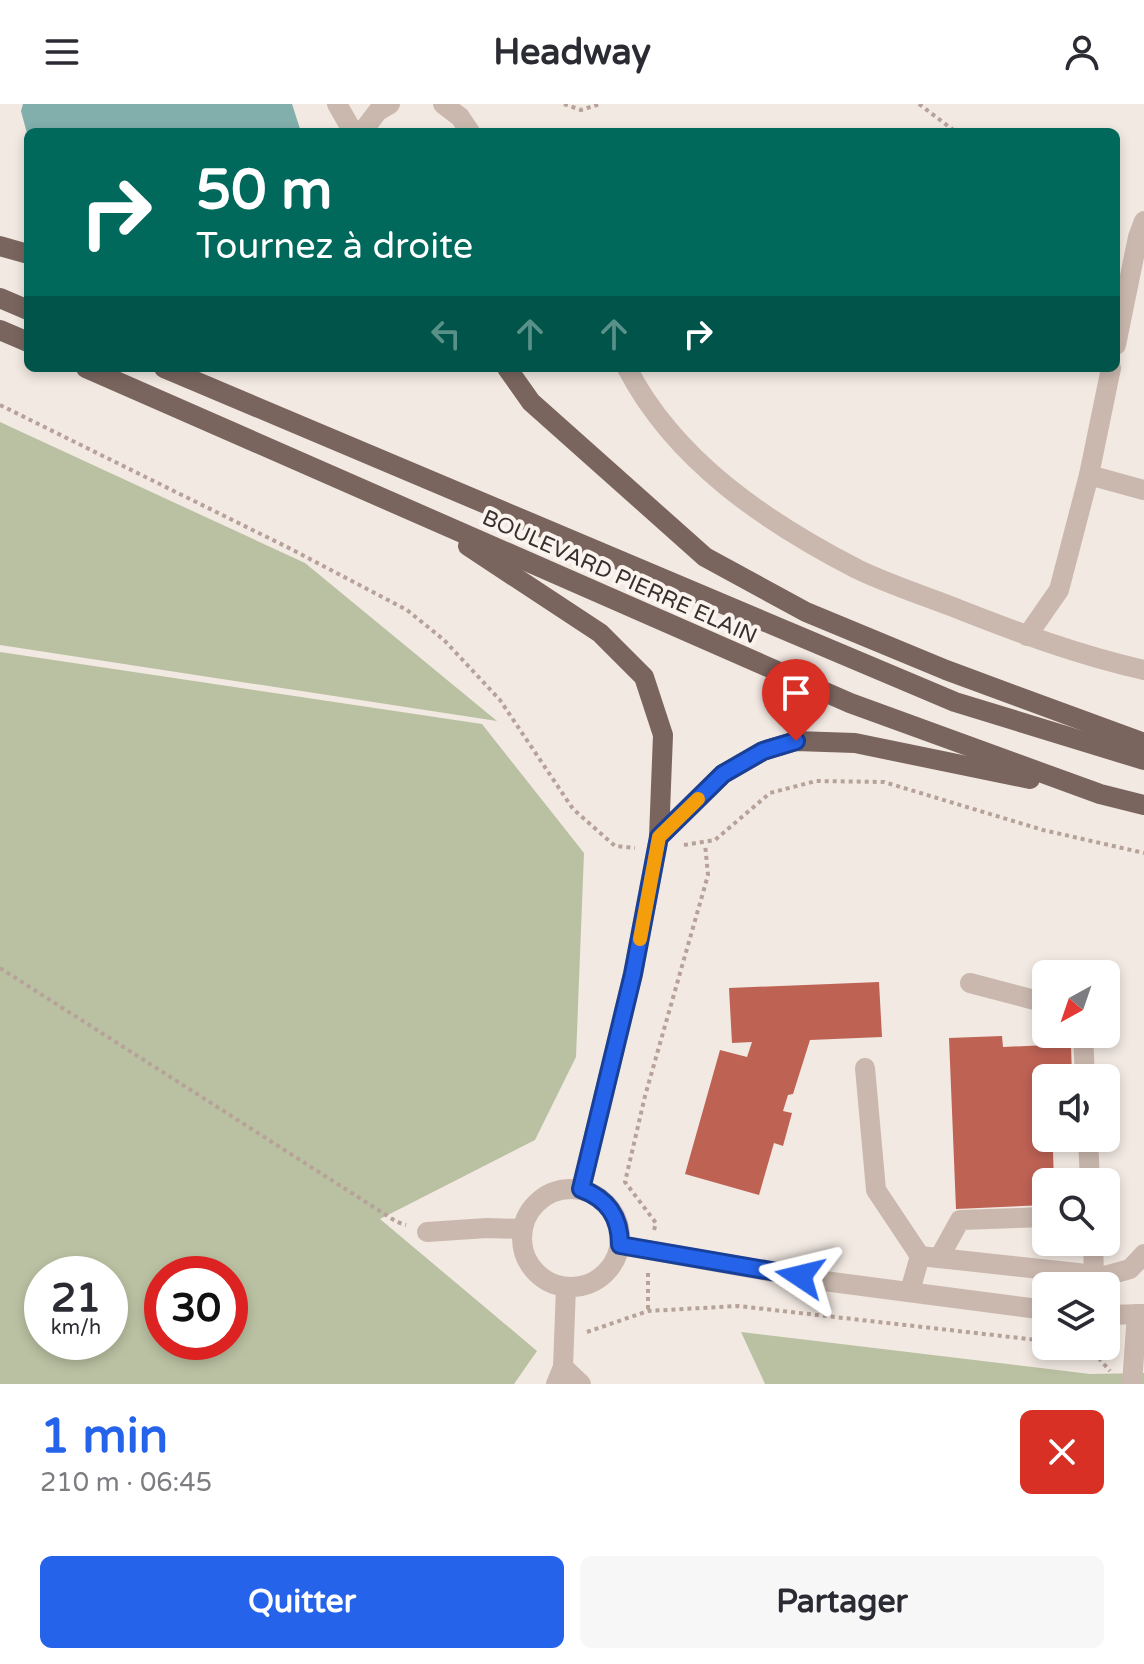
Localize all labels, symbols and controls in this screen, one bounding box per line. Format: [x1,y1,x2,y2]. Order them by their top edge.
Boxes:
icon: menu [40,30,84,74]
icon: person [1060,30,1104,74]
text: Headway [493,31,651,74]
text: 50 m [196,157,332,224]
icon: right [64,160,168,264]
text: Tournez à droite [196,225,473,268]
icon: left [424,312,468,356]
icon: ahead [508,312,552,356]
icon: ahead [592,312,636,356]
icon: right [676,312,720,356]
street label: BOULEVARD PIERRE ELAIN [478,504,761,649]
pin [762,659,830,741]
icon: arrive [774,671,818,715]
north arrow [1032,960,1120,1048]
map controls [1032,960,1120,1360]
button: sound [1032,1064,1120,1152]
button: search [1032,1168,1120,1256]
position arrow [758,1234,842,1318]
speed limit sign: 30 [144,1256,248,1360]
button: layers [1032,1272,1120,1360]
text: 21 [51,1274,101,1322]
text: km/h [51,1316,101,1340]
text: 1 min [40,1408,168,1466]
button: close [1020,1410,1104,1494]
text: 210 m · 06:45 [40,1467,212,1498]
button: Quitter [40,1556,564,1648]
button: Partager [580,1556,1104,1648]

